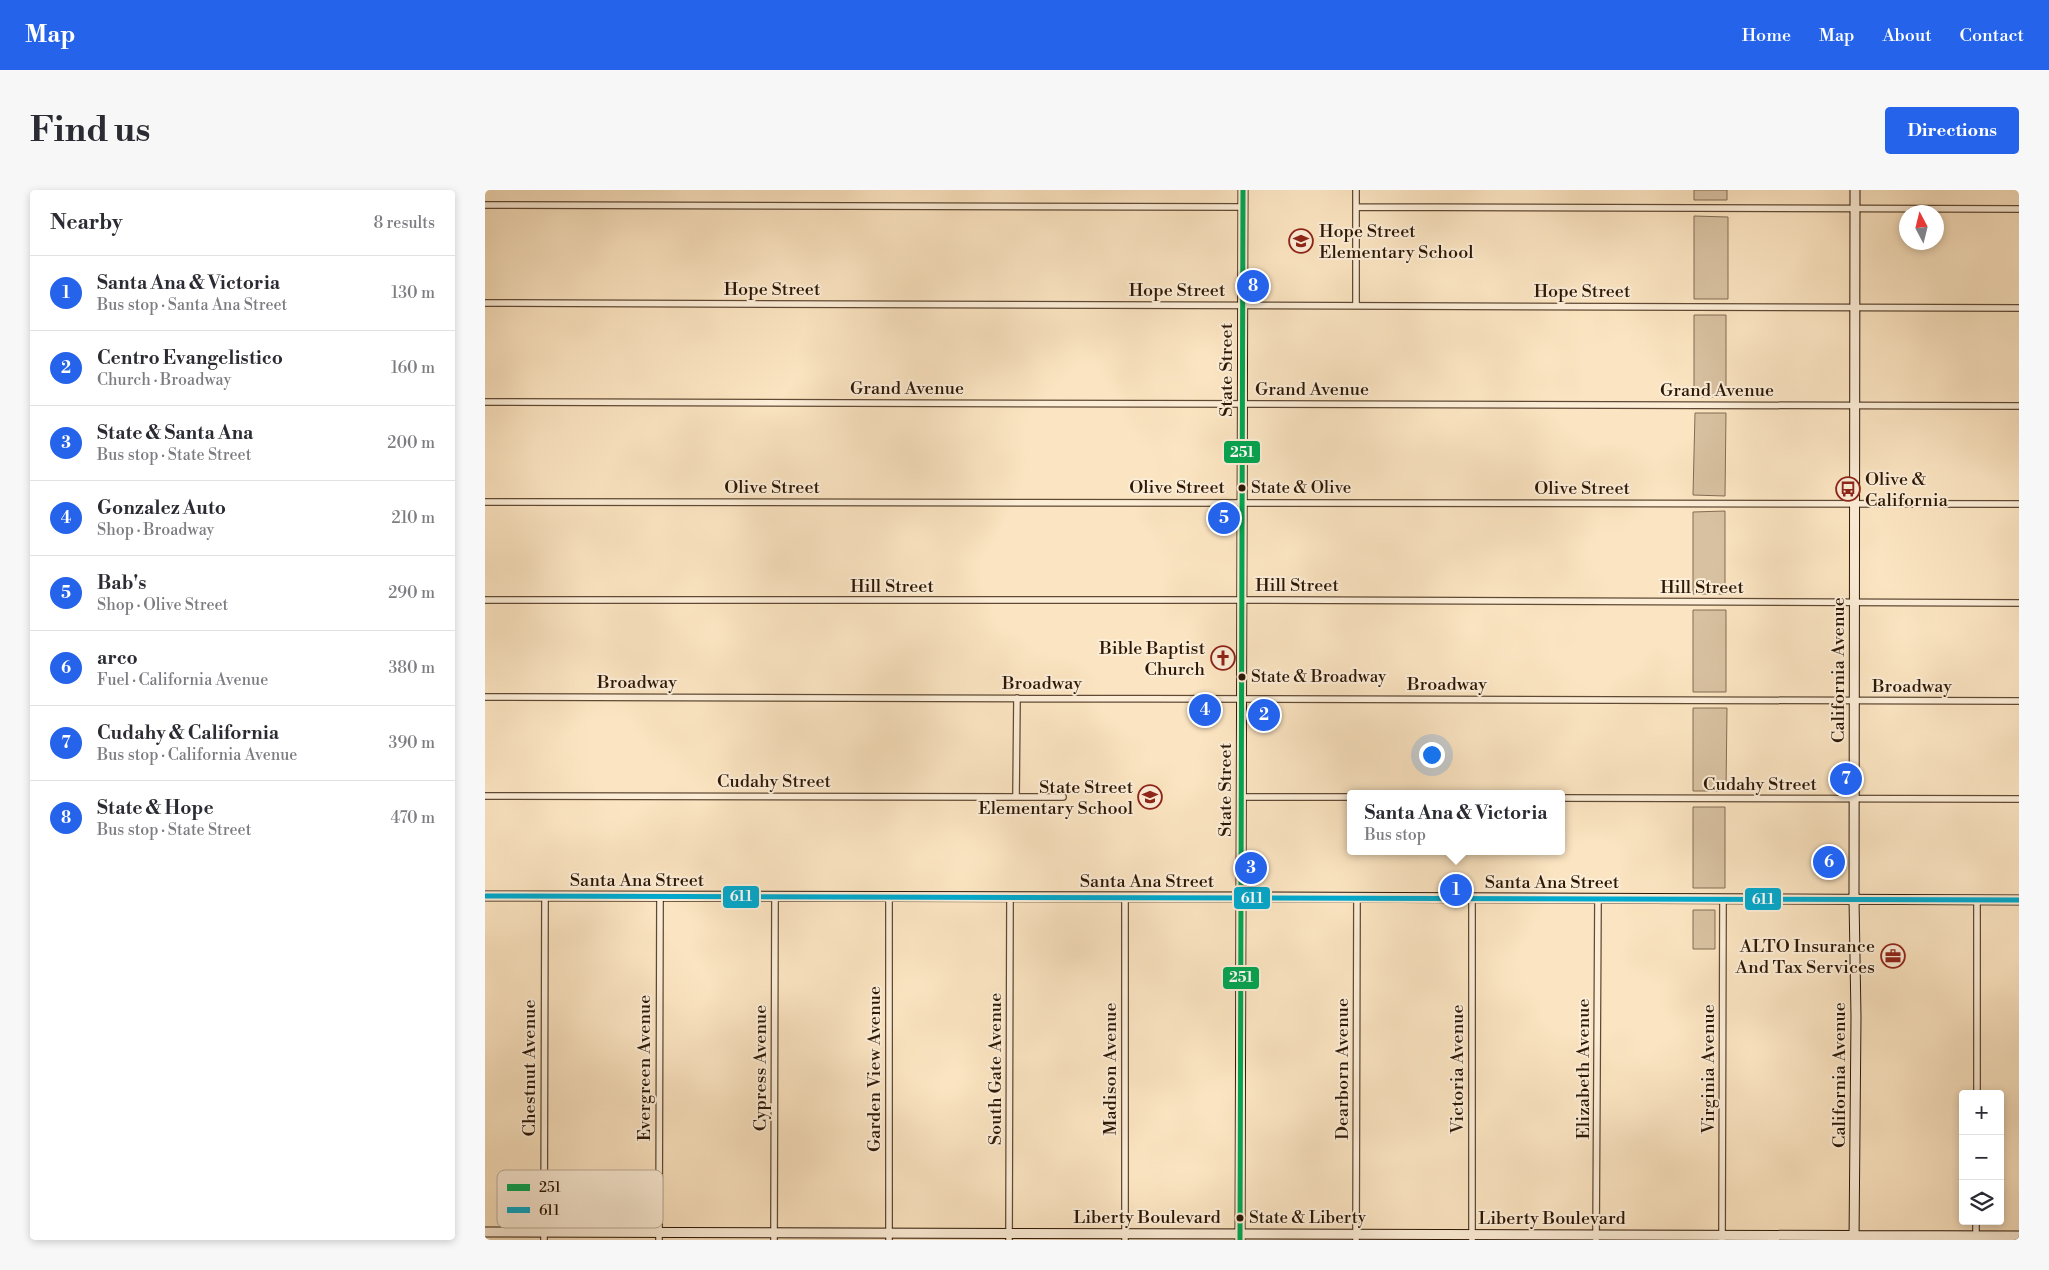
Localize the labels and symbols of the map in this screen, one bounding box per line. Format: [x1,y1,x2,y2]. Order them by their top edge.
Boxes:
north arrow [1899,205,1944,250]
place label: Hope Street Elementary School [1319,220,1474,264]
school or university icon: Hope Street Elementary School [1288,228,1314,254]
pin: 8 [1237,267,1269,305]
street label: Hope Street [724,278,821,301]
street label: Hope Street [1129,279,1226,302]
street label: Hope Street [1534,280,1631,303]
street label: State Street [1215,322,1238,417]
street label: Grand Avenue [850,377,964,400]
street label: Grand Avenue [1255,378,1369,401]
street label: Grand Avenue [1660,379,1774,402]
line badge: 251 [1223,440,1261,464]
text: 251 [1230,444,1254,462]
place label: Olive & California [1865,468,1949,512]
street label: Olive Street [724,476,820,499]
street label: Olive Street [1129,476,1225,499]
bus stop icon: Olive & California [1835,476,1861,502]
place label: State & Olive [1251,477,1351,499]
street label: Olive Street [1534,477,1630,500]
marker: State & Olive [1237,483,1247,493]
pin: 5 [1208,499,1240,537]
street label: Hill Street [1255,574,1339,597]
street label: Hill Street [850,575,934,598]
street label: Hill Street [1660,576,1744,599]
street label: California Avenue [1827,597,1850,743]
place label: Bible Baptist Church [1098,637,1206,681]
church icon: Bible Baptist Church [1210,645,1236,671]
place label: State & Broadway [1251,666,1387,688]
street label: Broadway [596,671,677,694]
street label: Broadway [1001,672,1082,695]
marker: State & Broadway [1237,672,1247,682]
street label: Broadway [1406,673,1487,696]
street label: Broadway [1871,675,1952,698]
pin: 4 [1189,691,1221,729]
pin: 2 [1248,696,1280,734]
street label: State Street [1214,742,1237,837]
your location [1419,742,1445,768]
pin: 7 [1830,760,1862,798]
street label: Cudahy Street [717,770,832,793]
street label: Cudahy Street [1703,773,1818,796]
place label: State Street Elementary School [978,776,1134,820]
school or university icon: State Street Elementary School [1137,784,1163,810]
pin: 6 [1813,843,1845,881]
pin: 3 [1235,849,1267,887]
street label: Santa Ana Street [570,869,705,892]
street label: Santa Ana Street [1080,870,1215,893]
pin: 1 [1440,871,1472,909]
street label: Santa Ana Street [1485,871,1620,894]
line badge: 611 [722,885,760,909]
line badge: 611 [1233,886,1271,910]
line badge: 611 [1744,887,1782,911]
text: 611 [730,888,752,906]
text: 611 [1241,890,1263,908]
text: 611 [1752,891,1774,909]
place label: ALTO Insurance And Tax Services [1735,935,1875,979]
office icon: ALTO Insurance And Tax Services [1880,943,1906,969]
line badge: 251 [1222,966,1260,990]
text: 251 [1229,969,1253,987]
street label: Garden View Avenue [863,986,886,1152]
street label: South Gate Avenue [984,993,1007,1145]
street label: Evergreen Avenue [633,995,656,1141]
street label: Dearborn Avenue [1331,998,1354,1140]
street label: Elizabeth Avenue [1572,998,1595,1140]
street label: Chestnut Avenue [518,1000,541,1136]
street label: California Avenue [1828,1002,1851,1148]
street label: Madison Avenue [1099,1003,1122,1135]
street label: Victoria Avenue [1446,1004,1469,1135]
street label: Virginia Avenue [1697,1004,1720,1135]
street label: Cypress Avenue [749,1005,772,1131]
legend [497,1170,663,1228]
text: 251 [539,1179,561,1197]
text: 611 [539,1202,560,1220]
street label: Liberty Boulevard [1073,1206,1222,1229]
place label: State & Liberty [1249,1207,1367,1229]
street label: Liberty Boulevard [1478,1207,1627,1230]
marker: State & Liberty [1235,1213,1245,1223]

